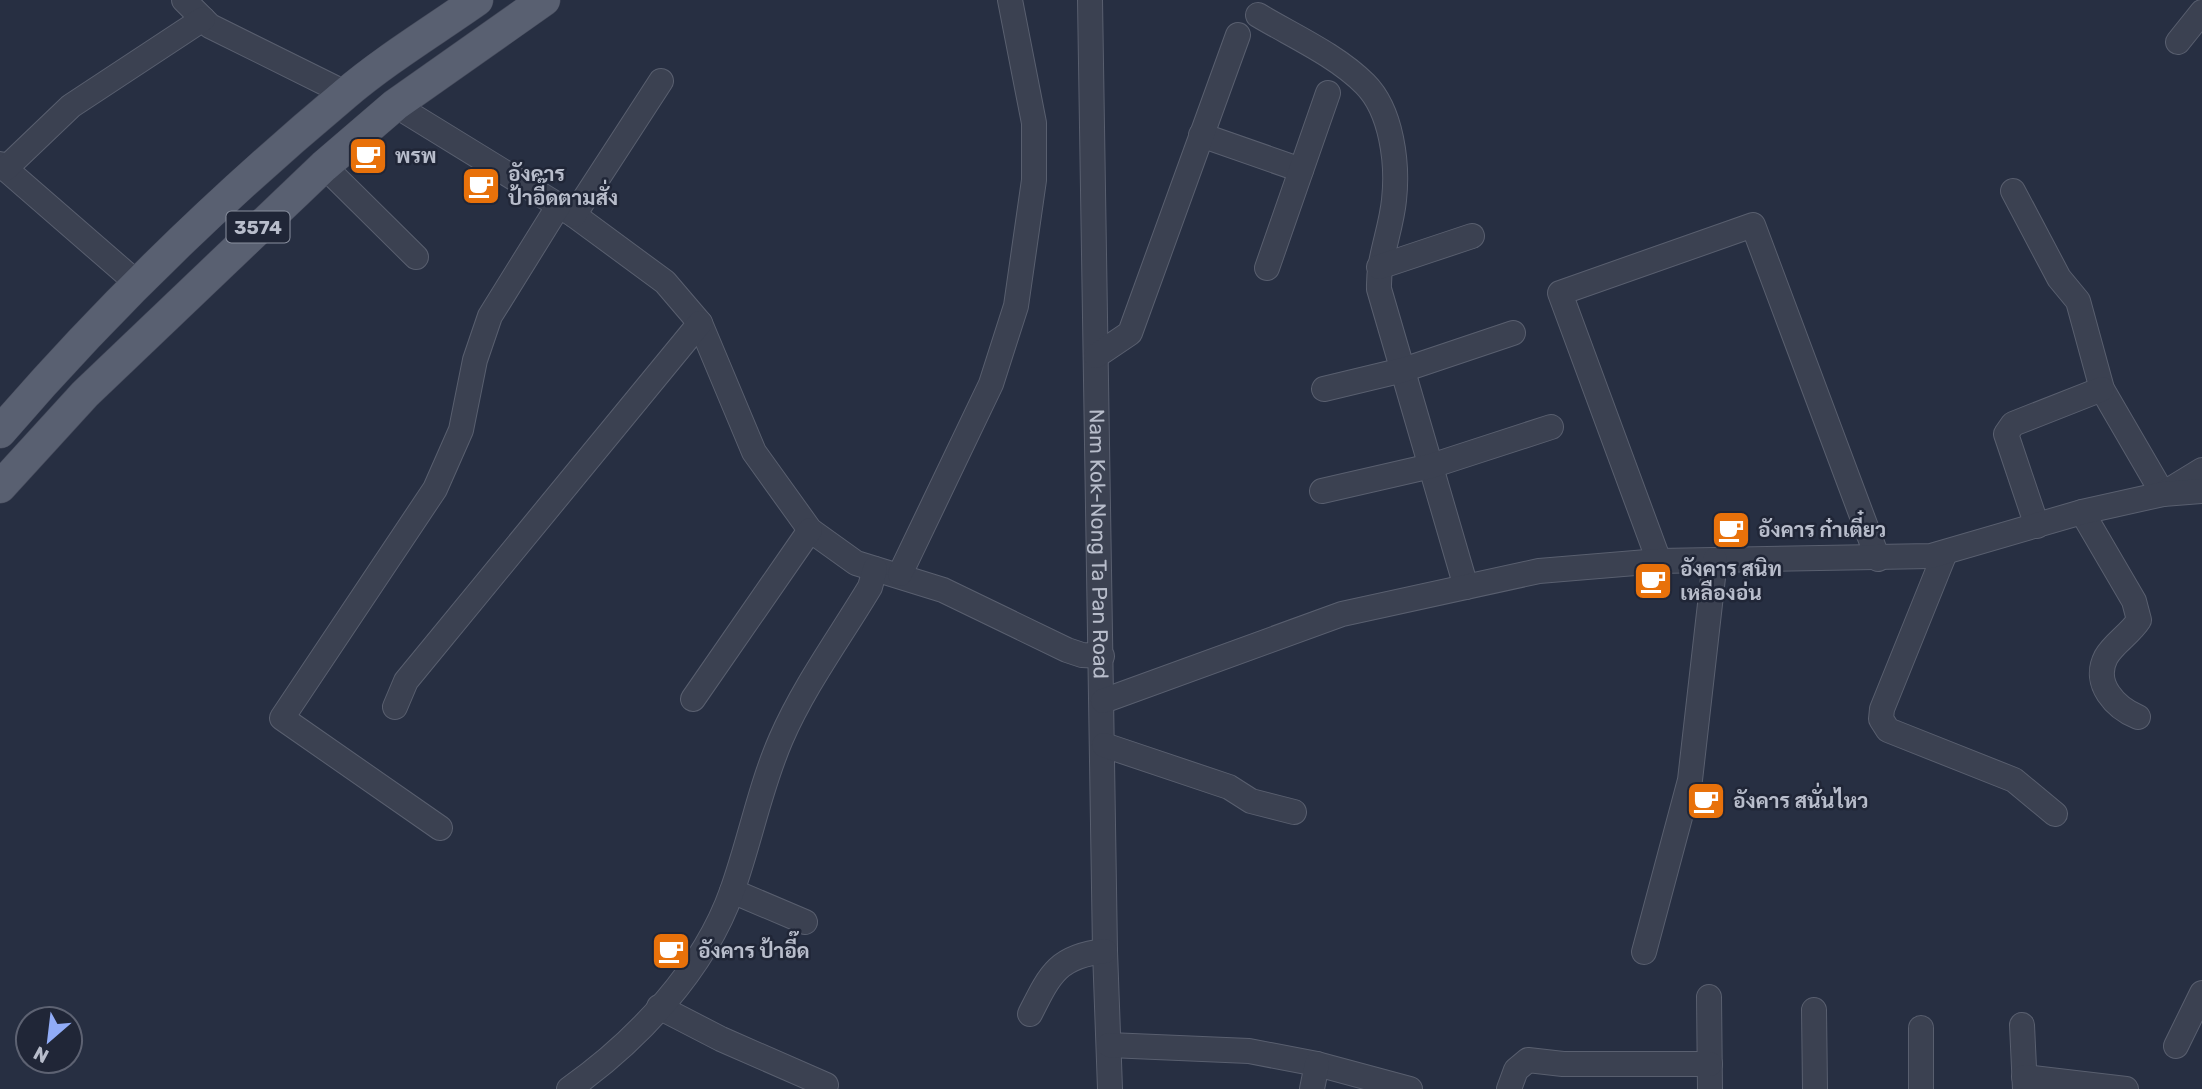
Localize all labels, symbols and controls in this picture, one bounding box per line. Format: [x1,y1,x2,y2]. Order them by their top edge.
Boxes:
cafe icon: พรพ [347,135,389,177]
place label: พรพ [395,143,437,168]
place label: อังคาร ป้าอี๊ดตามสั่ง [508,161,618,210]
cafe icon: อังคาร ป้าอี๊ดตามสั่ง [460,165,502,207]
road number: 3574 [226,212,290,243]
street label: Nam Kok-Nong Ta Pan Road [1084,409,1114,679]
cafe icon: อังคาร ก๋าเตี๋ยว [1710,509,1752,551]
place label: อังคาร ก๋าเตี๋ยว [1758,510,1886,542]
place label: อังคาร สนิท เหลืองอ่น [1680,556,1782,605]
cafe icon: อังคาร สนิท เหลืองอ่น [1632,560,1674,602]
cafe icon: อังคาร สนั่นไหว [1685,780,1727,822]
place label: อังคาร สนั่นไหว [1733,782,1869,813]
cafe icon: อังคาร ป้าอี๊ด [650,930,692,972]
place label: อังคาร ป้าอี๊ด [698,930,810,963]
north arrow [14,1005,84,1075]
text: N [30,1041,53,1068]

